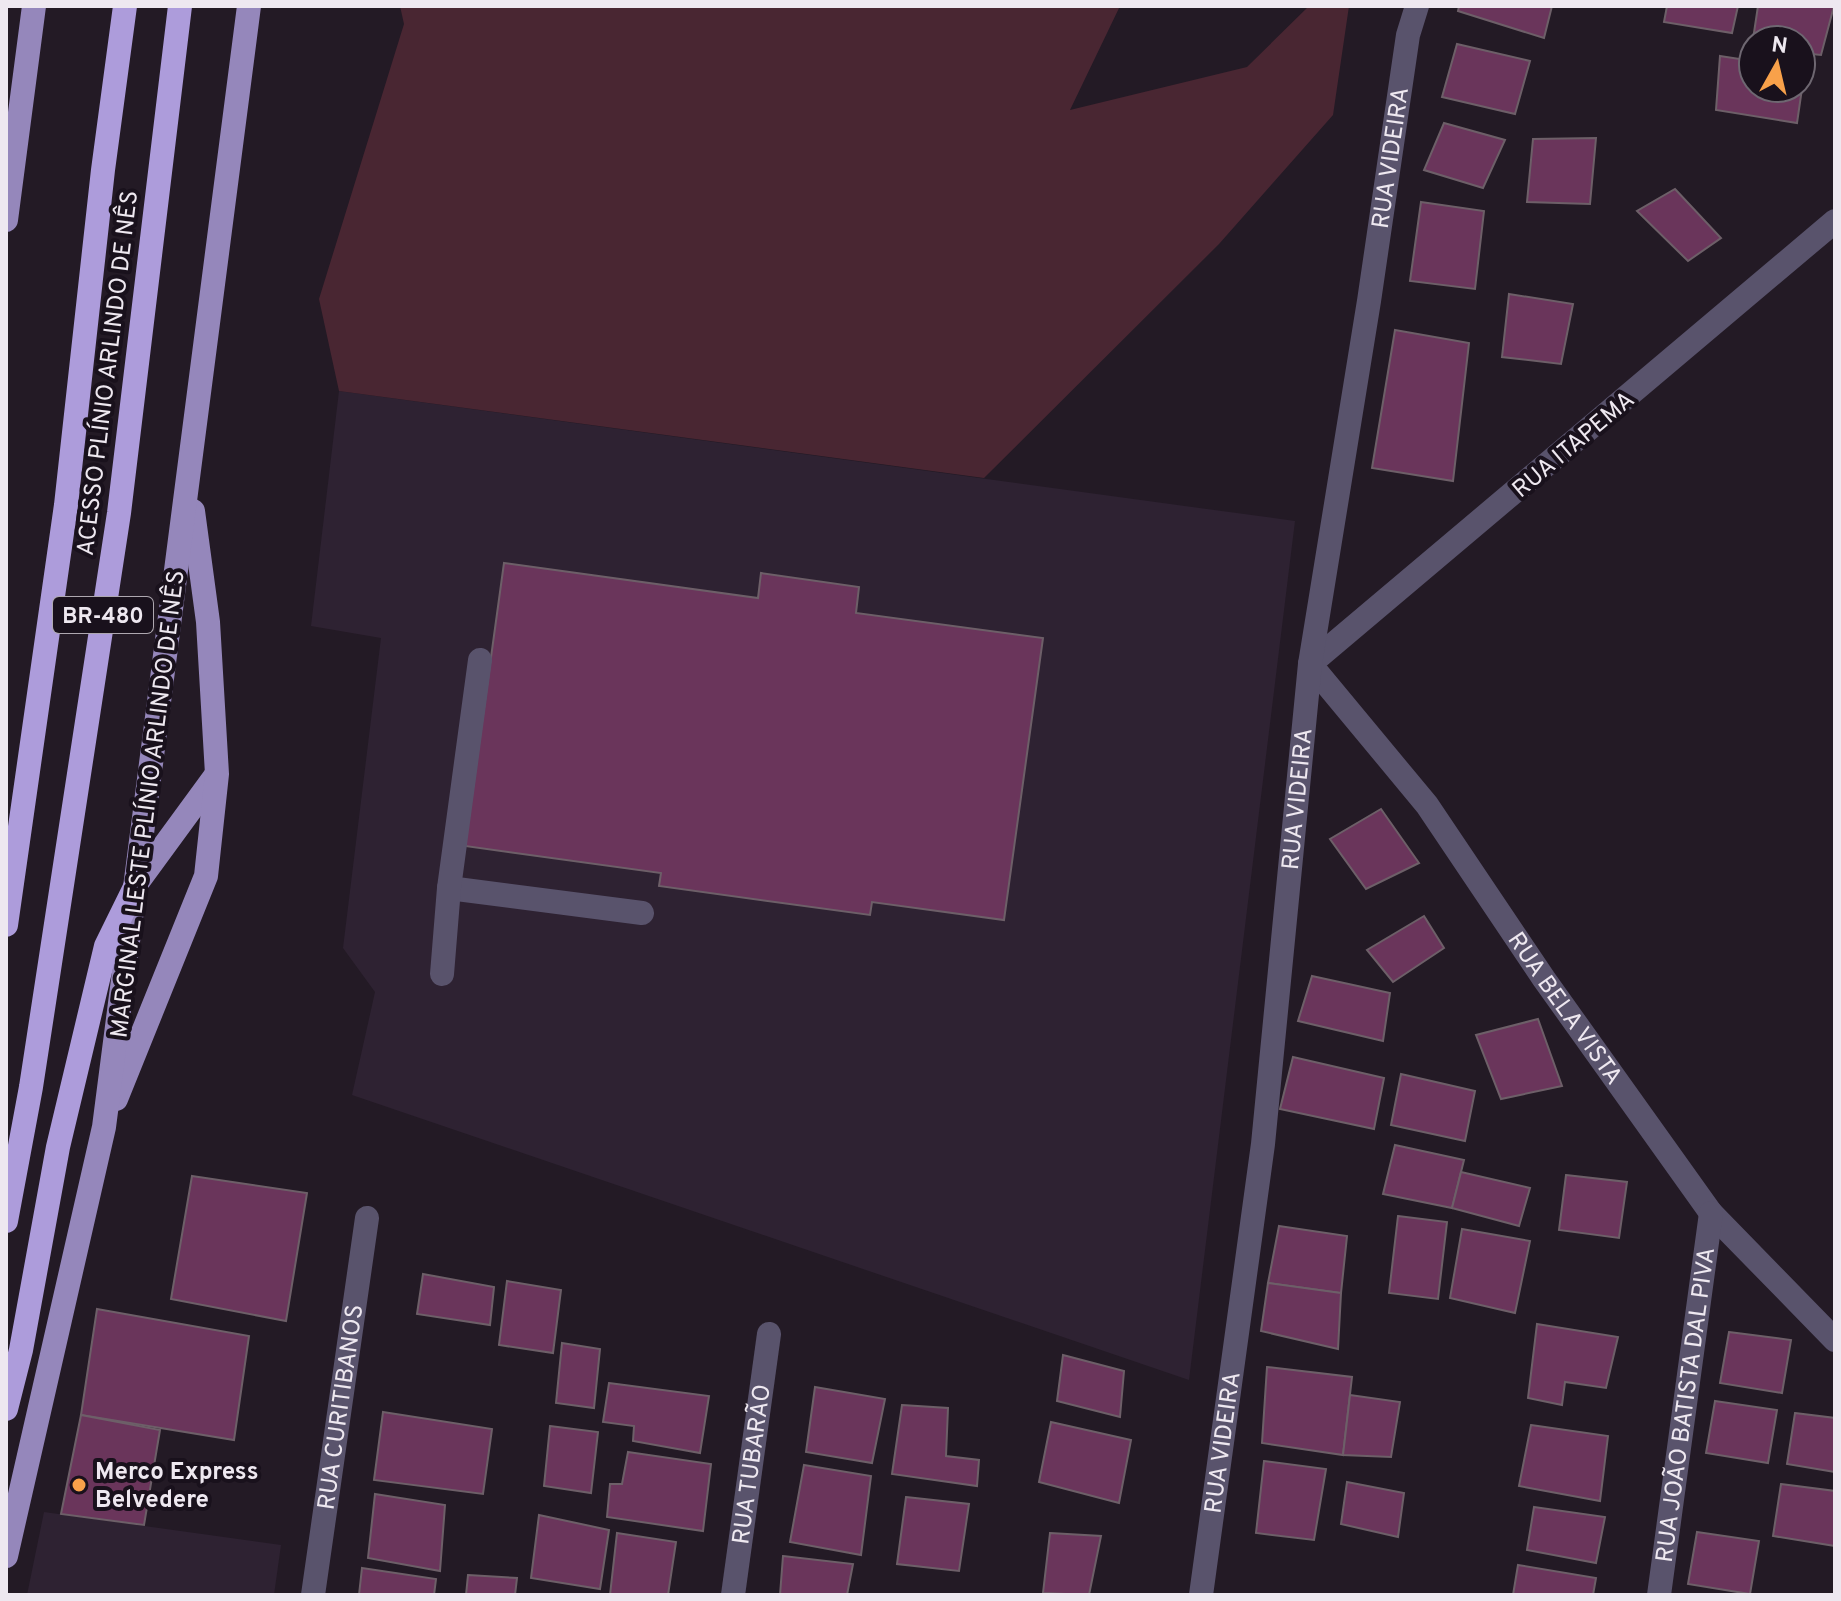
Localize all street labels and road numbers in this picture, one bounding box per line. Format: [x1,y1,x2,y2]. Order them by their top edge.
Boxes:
street label: RUA VIDEIRA [1367,85,1417,231]
street label: ACESSO PLÍNIO ARLINDO DE NÊS [70,189,146,558]
street label: RUA ITAPEMA [1507,386,1642,505]
street label: MARGINAL LESTE PLÍNIO ARLINDO DE NÊS [103,568,193,1040]
road number: BR-480 [53,597,153,633]
street label: RUA VIDEIRA [1277,727,1321,871]
street label: RUA BELA VISTA [1500,927,1628,1092]
street label: RUA JOÃO BATISTA DAL PIVA [1651,1246,1723,1564]
street label: RUA CURITIBANOS [312,1302,371,1512]
street label: RUA VIDEIRA [1199,1370,1249,1515]
street label: RUA TUBARÃO [727,1382,779,1547]

